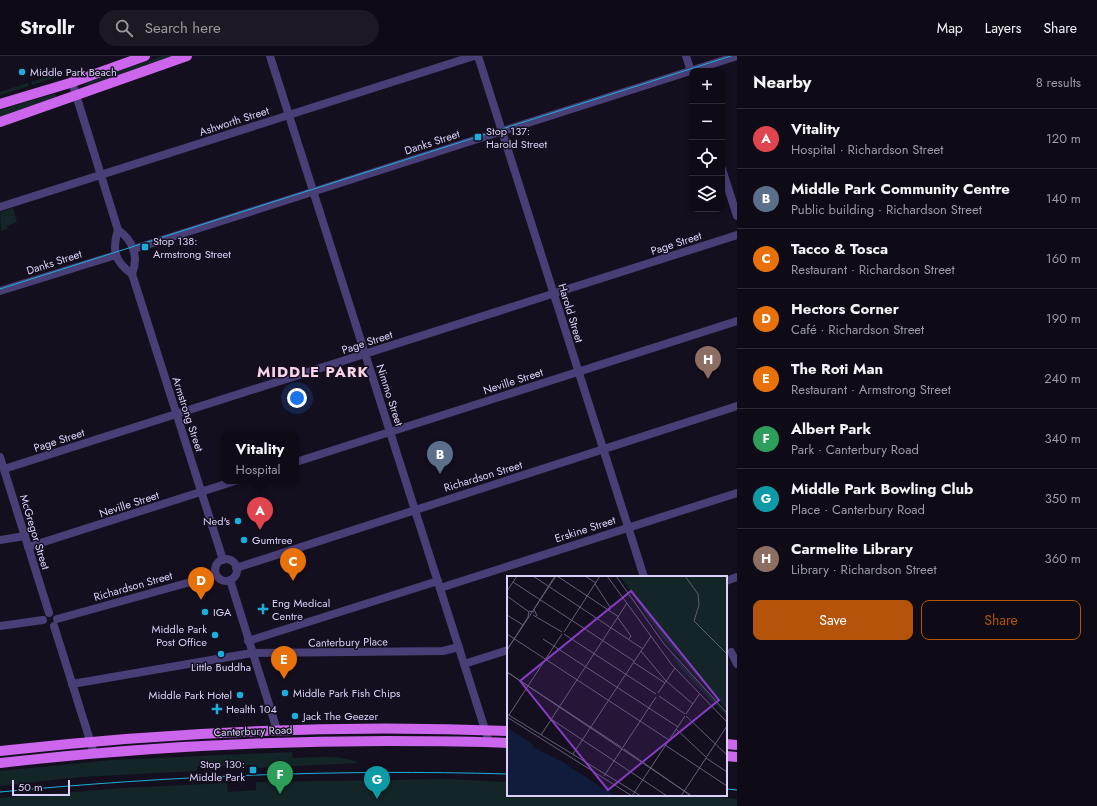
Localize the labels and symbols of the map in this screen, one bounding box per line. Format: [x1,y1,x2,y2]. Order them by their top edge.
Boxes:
place label: Middle Park Beach [30,64,117,80]
marker: Middle Park Beach [17,67,27,77]
street label: Ashworth Street [197,102,271,140]
place label: Stop 137: Harold Street [486,123,547,152]
street label: Danks Street [402,125,462,158]
marker: Stop 137: Harold Street [473,132,483,142]
street label: Page Street [649,227,704,259]
place label: Stop 138: Armstrong Street [153,233,231,262]
marker: Stop 138: Armstrong Street [140,242,150,252]
street label: Danks Street [24,245,84,278]
street label: Harold Street [554,281,588,345]
street label: Page Street [340,326,395,358]
pin: H [695,346,721,379]
district label: MIDDLE PARK [257,361,369,383]
street label: Nimmo Street [372,362,408,428]
street label: Neville Street [481,364,545,398]
street label: Armstrong Street [168,374,208,454]
your location [287,388,307,408]
street label: Page Street [32,424,87,456]
pin: B [427,441,453,474]
street label: Richardson Street [442,456,524,496]
street label: Neville Street [97,487,161,521]
street label: McGregor Street [16,493,54,572]
pin: A [247,497,273,530]
street label: Erskine Street [553,512,618,546]
place label: Ned's [203,513,231,529]
marker: Ned's [233,516,243,526]
place label: Gumtree [252,532,293,548]
marker: Gumtree [239,535,249,545]
pin: C [280,548,306,581]
street label: Richardson Street [92,567,175,605]
pin: D [188,567,214,600]
inset map [507,576,727,796]
place label: Eng Medical Centre [272,595,330,624]
marker: Eng Medical Centre [257,603,269,615]
place label: IGA [213,604,232,620]
marker: IGA [200,607,210,617]
place label: Middle Park Post Office [152,621,207,650]
marker: Middle Park Post Office [210,630,220,640]
street label: Canterbury Place [308,633,388,651]
pin: E [271,646,297,679]
marker: Little Buddha [216,649,226,659]
place label: Little Buddha [191,659,251,675]
place label: Middle Park Fish Chips [293,685,401,701]
place label: Middle Park Hotel [149,687,232,703]
marker: Middle Park Fish Chips [280,688,290,698]
marker: Middle Park Hotel [235,690,245,700]
place label: Health 104 [226,701,278,717]
marker: Health 104 [211,703,223,715]
place label: Jack The Geezer [301,708,378,724]
marker: Jack The Geezer [290,711,300,721]
street label: Canterbury Road [213,722,293,740]
place label: Stop 130: Middle Park [190,756,245,785]
pin: F [267,761,293,794]
marker: Stop 130: Middle Park [248,765,258,775]
pin: G [364,766,390,799]
scale bar [12,778,70,797]

